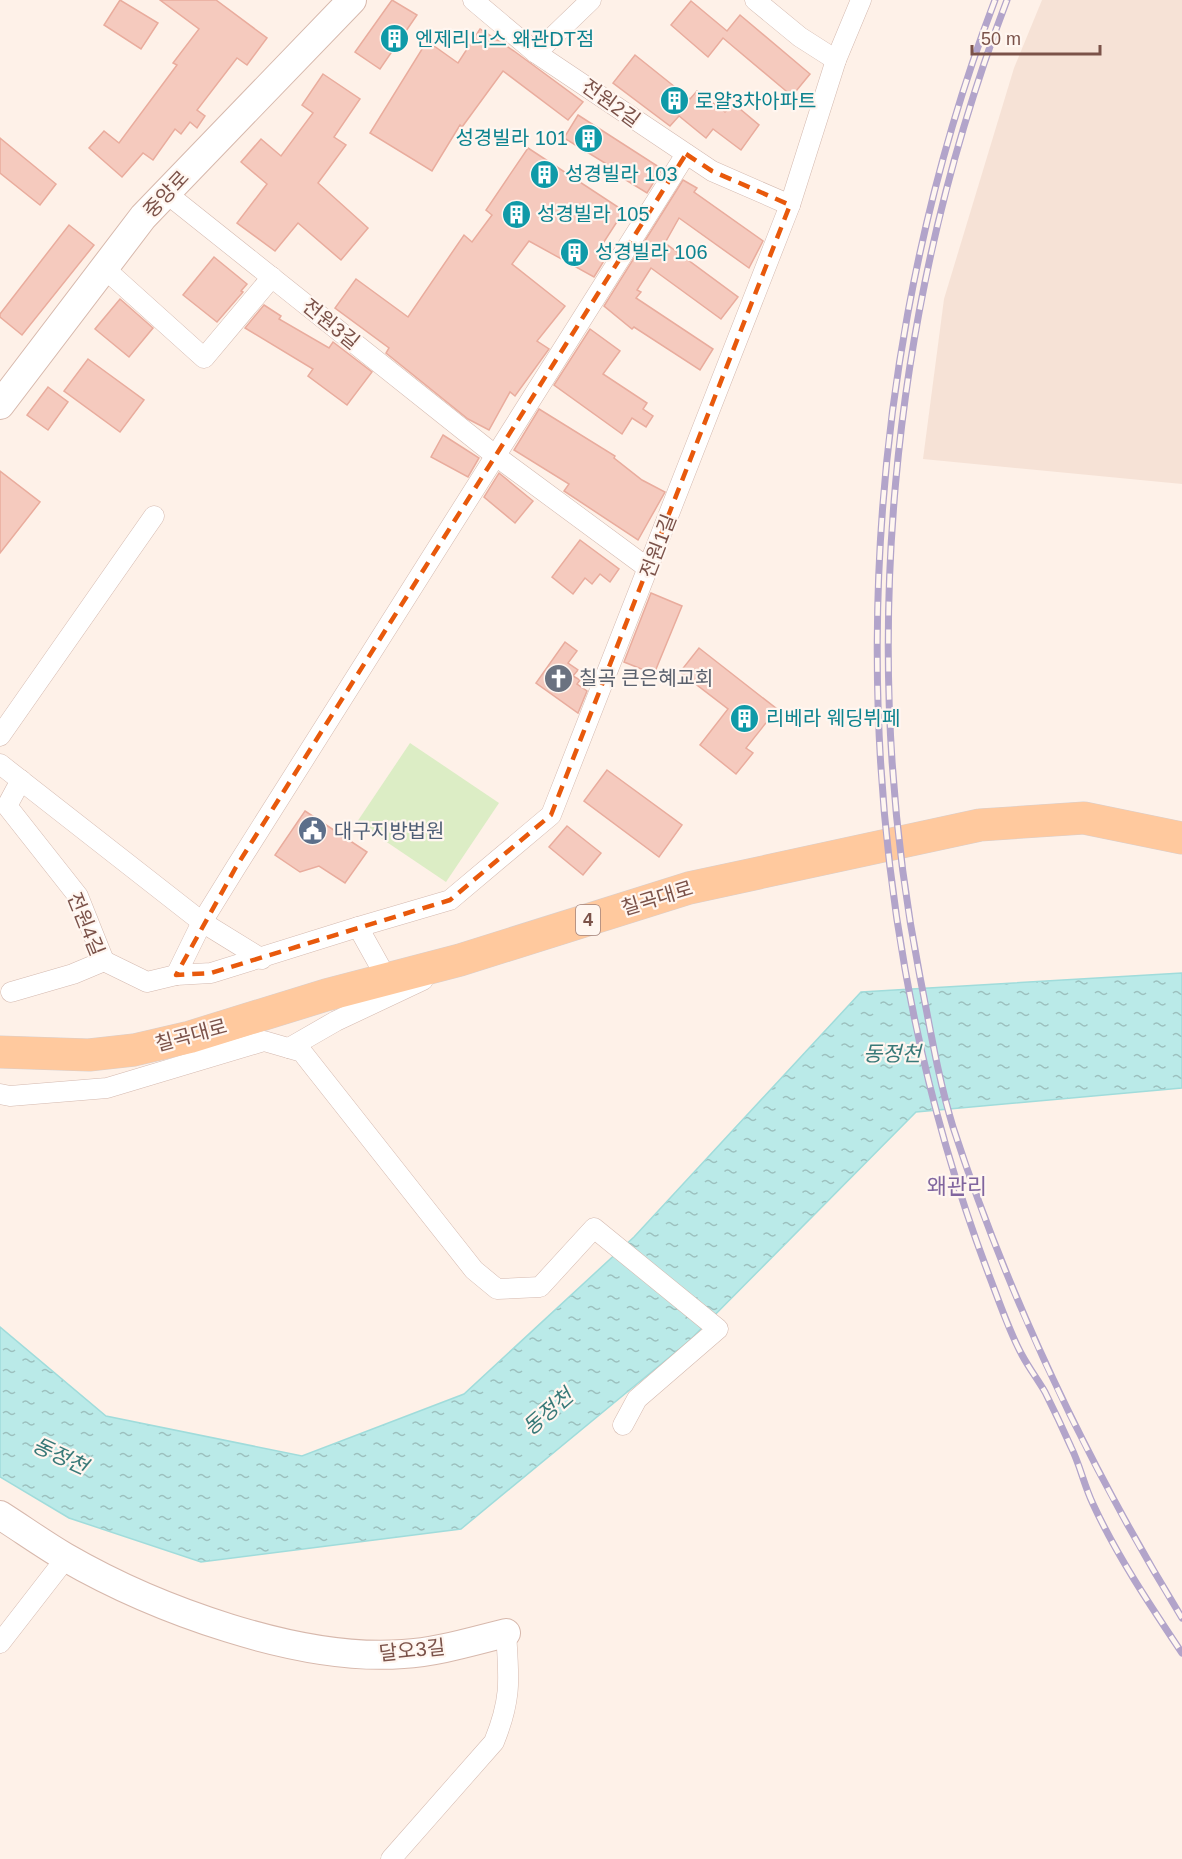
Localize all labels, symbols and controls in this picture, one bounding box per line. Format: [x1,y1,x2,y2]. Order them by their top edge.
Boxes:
scale bar [972,18,1100,56]
building icon: 엔제리너스 왜관DT점 [378,23,410,55]
place label: 엔제리너스 왜관DT점 [415,28,594,50]
text: 50 m [981,29,1021,49]
street label: 전원2길 [578,75,644,131]
building icon: 로얄3차아파트 [658,85,690,117]
place label: 로얄3차아파트 [695,90,817,112]
building icon: 성경빌라 101 [573,122,605,154]
place label: 성경빌라 101 [455,127,568,149]
building icon: 성경빌라 103 [528,158,560,190]
place label: 성경빌라 103 [565,163,678,185]
street label: 중앙로 [139,166,193,222]
building icon: 성경빌라 105 [500,198,532,230]
place label: 성경빌라 105 [537,203,650,225]
building icon: 성경빌라 106 [558,236,590,268]
place label: 성경빌라 106 [595,241,708,263]
street label: 전원3길 [298,295,364,353]
street label: 전원1길 [636,511,680,581]
church icon: 칠곡 큰은혜교회 [542,662,574,694]
place label: 칠곡 큰은혜교회 [579,667,713,689]
building icon: 리베라 웨딩뷔페 [729,702,761,734]
place label: 리베라 웨딩뷔페 [766,707,900,729]
public building icon: 대구지방법원 [297,815,329,847]
place label: 대구지방법원 [334,820,444,842]
street label: 칠곡대로 [619,877,695,919]
street label: 전원4길 [63,889,109,959]
road number: 4 [576,905,600,935]
street label: 칠곡대로 [153,1015,229,1055]
water label: 동정천 [863,1042,924,1065]
district label: 왜관리 [927,1174,987,1199]
water label: 동정천 [518,1382,579,1439]
water label: 동정천 [29,1433,94,1479]
street label: 달오3길 [378,1636,446,1664]

